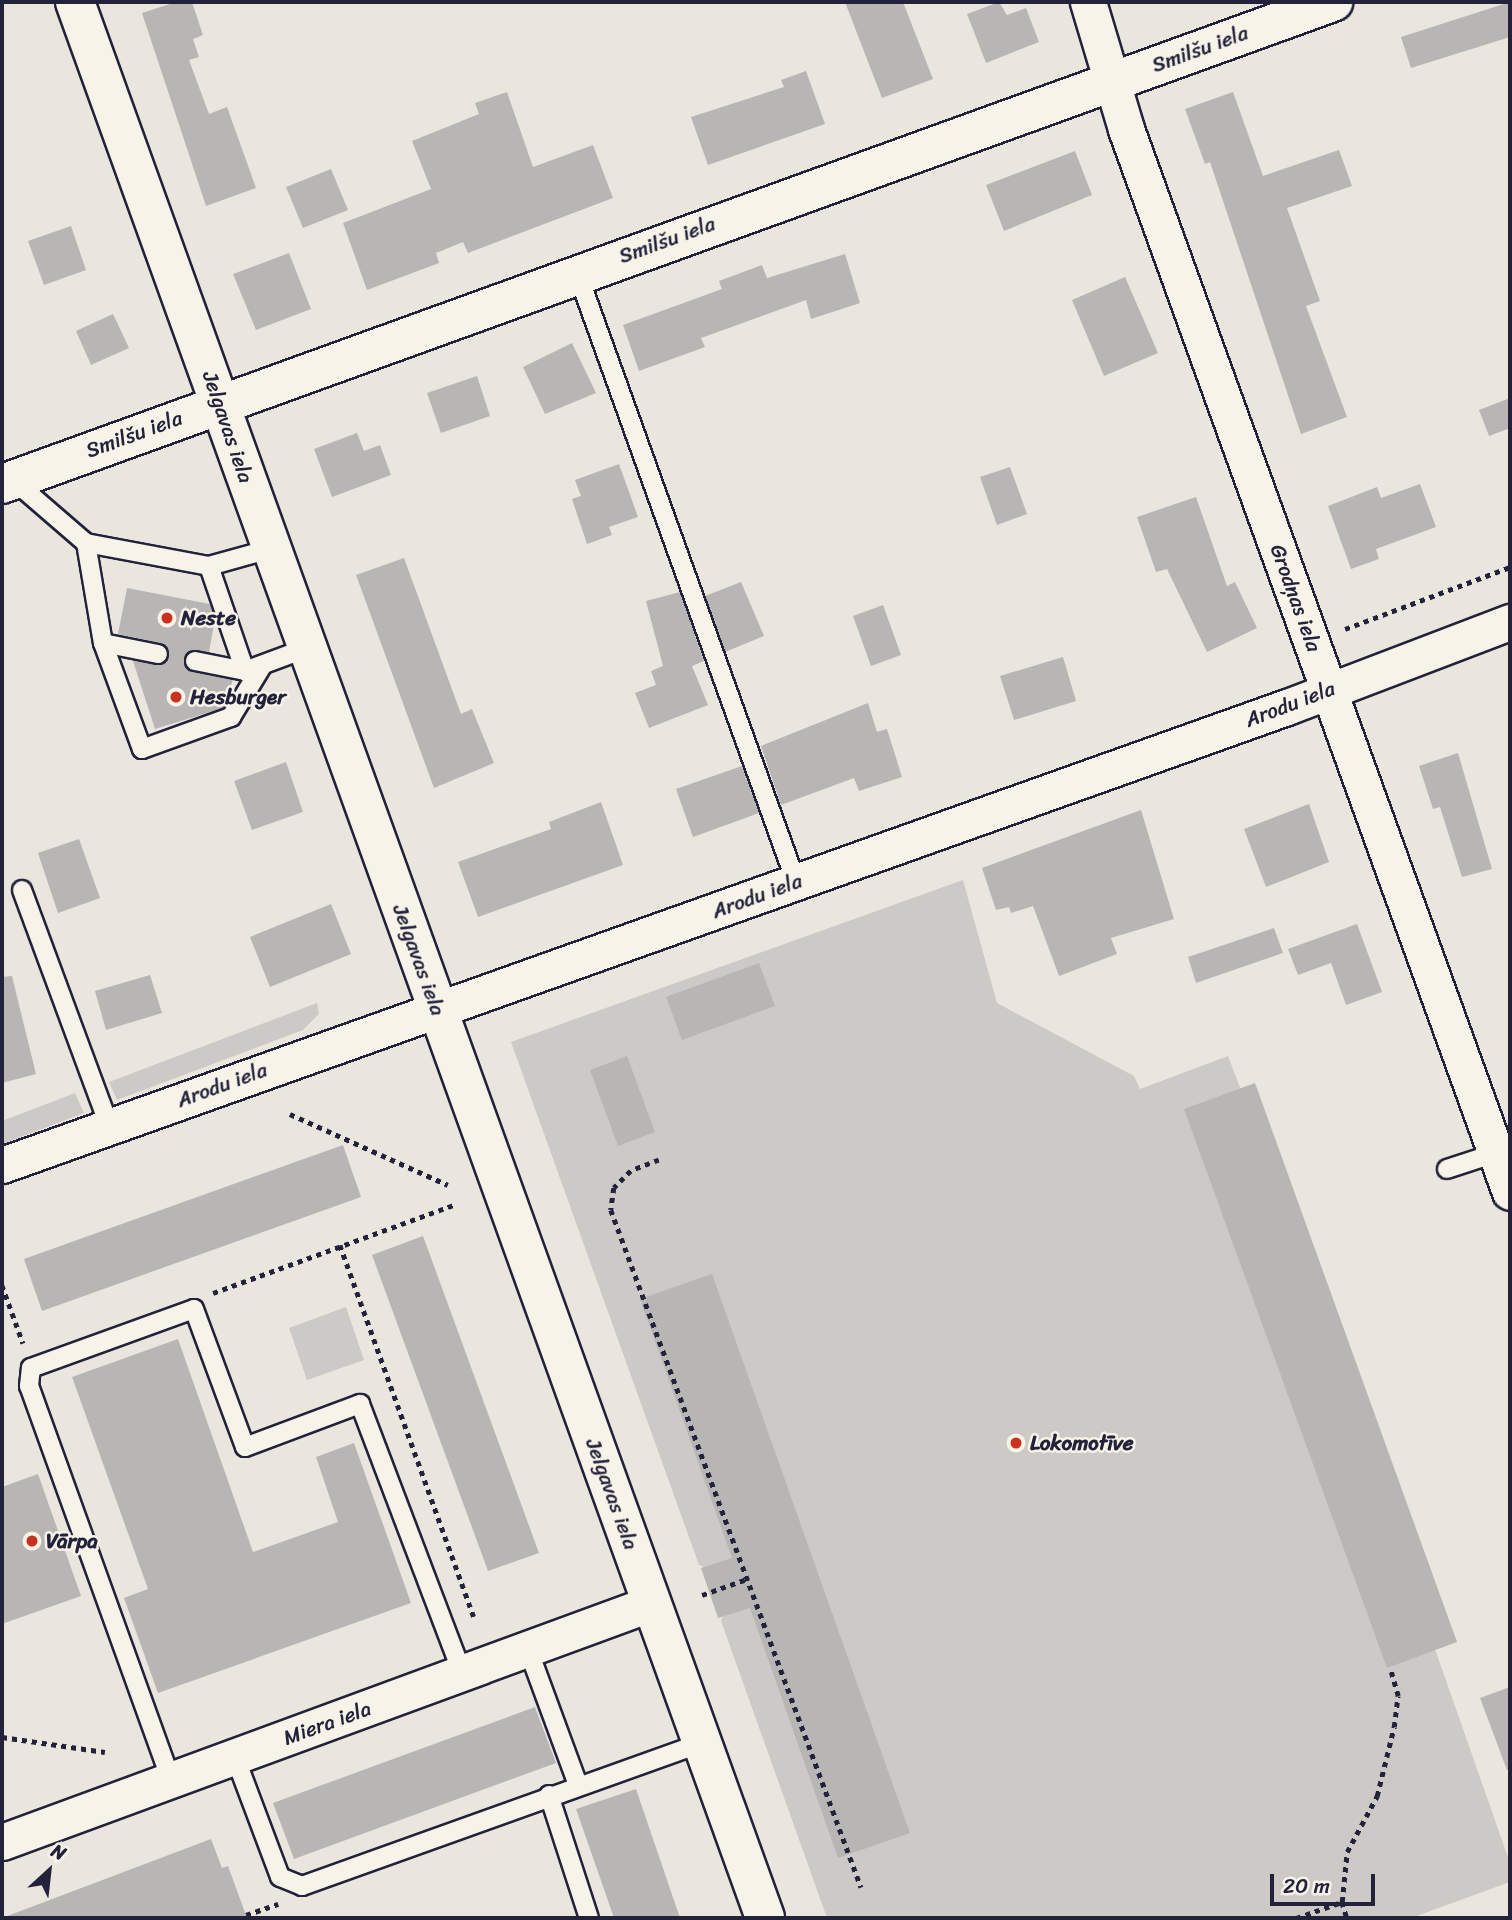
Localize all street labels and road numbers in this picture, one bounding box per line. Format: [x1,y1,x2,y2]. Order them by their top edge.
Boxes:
street label: Smilšu iela [1148,20,1252,78]
street label: Smilšu iela [615,211,719,269]
street label: Jelgavas iela [197,368,259,486]
street label: Smilšu iela [82,405,186,463]
street label: Grodņas iela [1265,541,1327,655]
street label: Arodu iela [1242,675,1338,733]
street label: Arodu iela [709,868,805,924]
street label: Jelgavas iela [387,901,451,1019]
street label: Arodu iela [174,1057,270,1113]
street label: Jelgavas iela [580,1435,644,1553]
street label: Miera iela [280,1696,374,1750]

